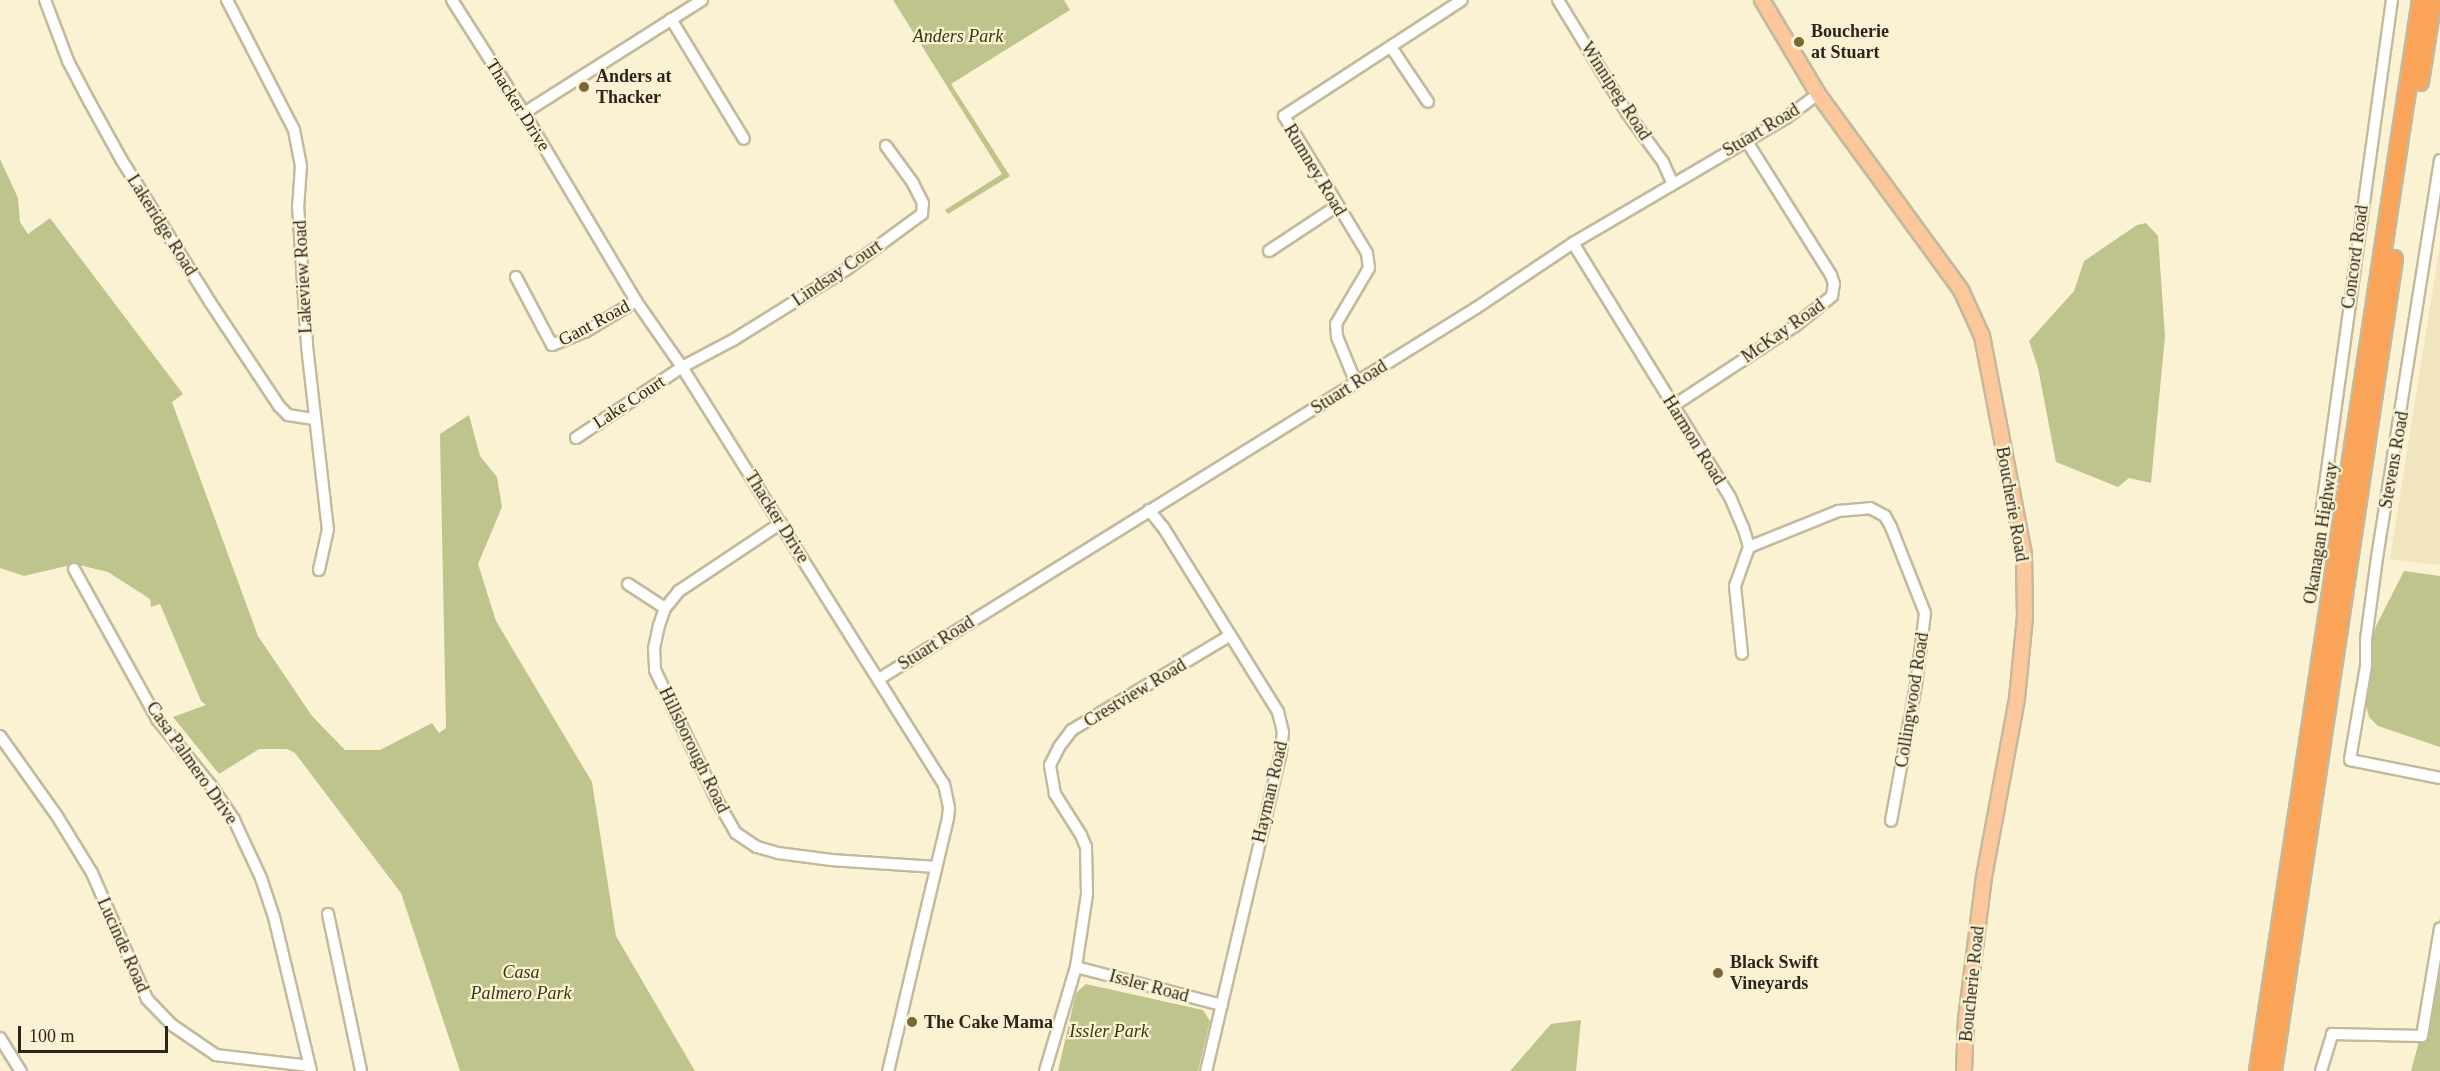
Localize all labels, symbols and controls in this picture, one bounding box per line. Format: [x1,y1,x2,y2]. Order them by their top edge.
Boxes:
place label: Boucherie at Stuart [1811,21,1889,63]
park label: Anders Park [913,25,1003,47]
marker: Boucherie at Stuart [1792,35,1806,49]
street label: Winnipeg Road [1576,38,1656,144]
street label: Thacker Drive [481,55,555,155]
place label: Anders at Thacker [596,66,671,109]
marker: Anders at Thacker [577,80,591,94]
street label: Stuart Road [1719,99,1803,161]
street label: Rumney Road [1279,120,1351,220]
street label: Lakeridge Road [122,170,202,280]
street label: Concord Road [2337,204,2373,310]
street label: Lakeview Road [289,220,317,334]
street label: Lindsay Court [788,235,886,311]
street label: McKay Road [1737,294,1829,368]
street label: Gant Road [555,295,633,351]
street label: Stuart Road [1307,355,1391,419]
street label: Lake Court [589,371,669,433]
street label: Harmon Road [1658,391,1730,489]
street label: Stevens Road [2375,410,2413,510]
street label: Boucherie Road [1991,445,2033,563]
street label: Okanagan Highway [2299,460,2343,606]
street label: Thacker Drive [740,467,814,567]
street label: Stuart Road [894,611,978,675]
street label: Collingwood Road [1891,631,1933,769]
street label: Crestview Road [1080,654,1190,732]
street label: Hillsborough Road [654,683,734,817]
street label: Casa Palmero Drive [142,697,242,829]
street label: Hayman Road [1248,739,1292,845]
street label: Lucinde Road [92,894,154,996]
street label: Boucherie Road [1955,925,1989,1043]
place label: Black Swift Vineyards [1730,952,1819,994]
park label: Casa Palmero Park [471,962,571,1004]
street label: Issler Road [1107,965,1191,1007]
marker: Black Swift Vineyards [1711,966,1725,980]
place label: The Cake Mama [924,1011,1053,1033]
scale bar [21,1014,171,1052]
marker: The Cake Mama [905,1015,919,1029]
park label: Issler Park [1069,1020,1149,1042]
text: 100 m [29,1026,75,1046]

